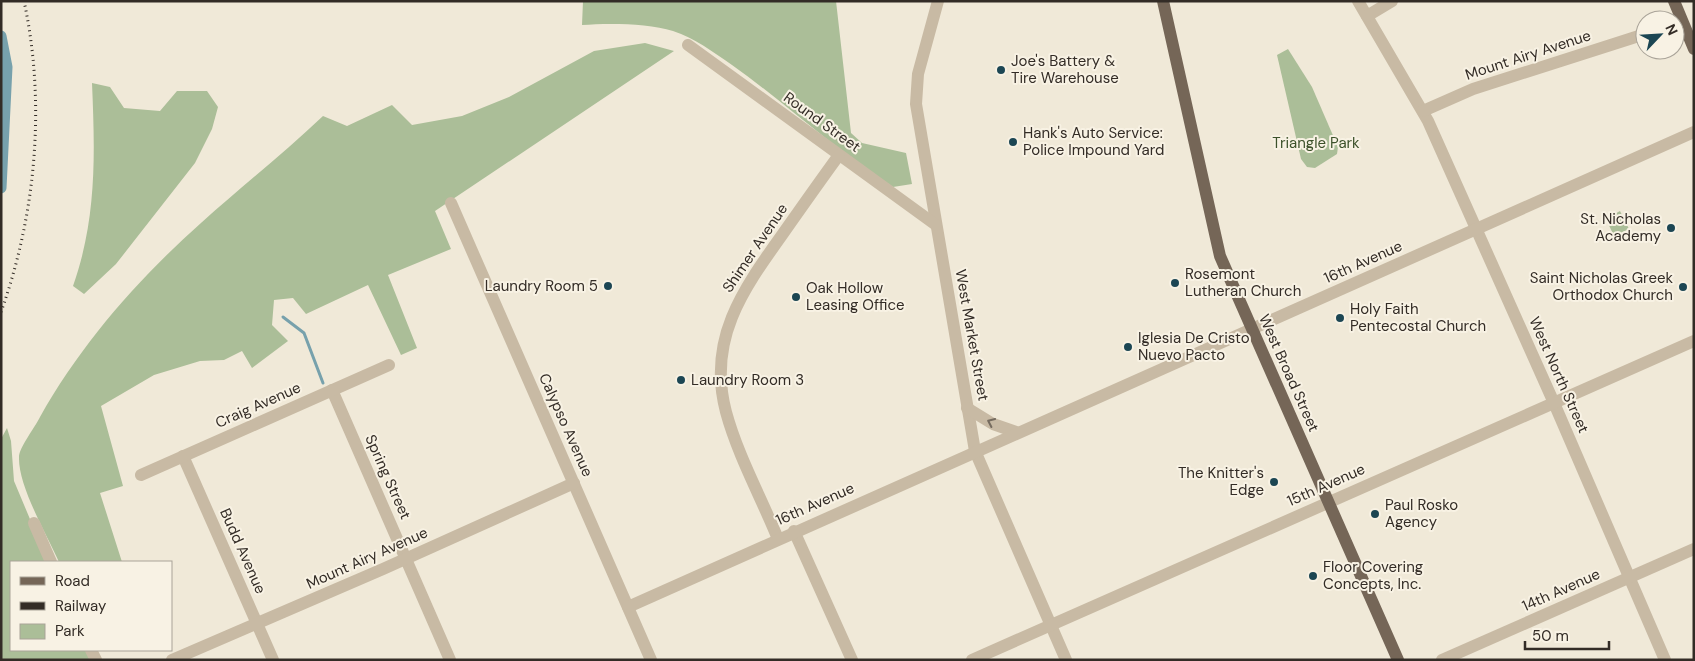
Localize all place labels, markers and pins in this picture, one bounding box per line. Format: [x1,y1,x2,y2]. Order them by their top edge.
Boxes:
place label: Joe's Battery & Tire Warehouse [1011,51,1119,88]
marker: Joe's Battery & Tire Warehouse [995,64,1007,76]
place label: Hank's Auto Service: Police Impound Yard [1023,123,1164,160]
marker: Hank's Auto Service: Police Impound Yard [1007,136,1019,148]
place label: St. Nicholas Academy [1580,209,1662,246]
marker: St. Nicholas Academy [1665,222,1677,234]
place label: Rosemont Lutheran Church [1185,264,1301,301]
place label: Saint Nicholas Greek Orthodox Church [1530,268,1673,305]
place label: Laundry Room 5 [485,276,598,296]
marker: Rosemont Lutheran Church [1169,277,1181,289]
place label: Oak Hollow Leasing Office [806,278,905,315]
marker: Laundry Room 5 [602,280,614,292]
marker: Saint Nicholas Greek Orthodox Church [1677,281,1689,293]
marker: Oak Hollow Leasing Office [790,291,802,303]
place label: Holy Faith Pentecostal Church [1350,299,1486,336]
marker: Holy Faith Pentecostal Church [1334,312,1346,324]
place label: Iglesia De Cristo Nuevo Pacto [1138,328,1250,365]
marker: Iglesia De Cristo Nuevo Pacto [1122,341,1134,353]
place label: Laundry Room 3 [691,370,804,390]
marker: Laundry Room 3 [675,374,687,386]
place label: The Knitter's Edge [1178,463,1264,500]
marker: The Knitter's Edge [1268,476,1280,488]
place label: Paul Rosko Agency [1385,495,1458,532]
marker: Paul Rosko Agency [1369,508,1381,520]
place label: Floor Covering Concepts, Inc. [1323,557,1423,594]
marker: Floor Covering Concepts, Inc. [1307,570,1319,582]

